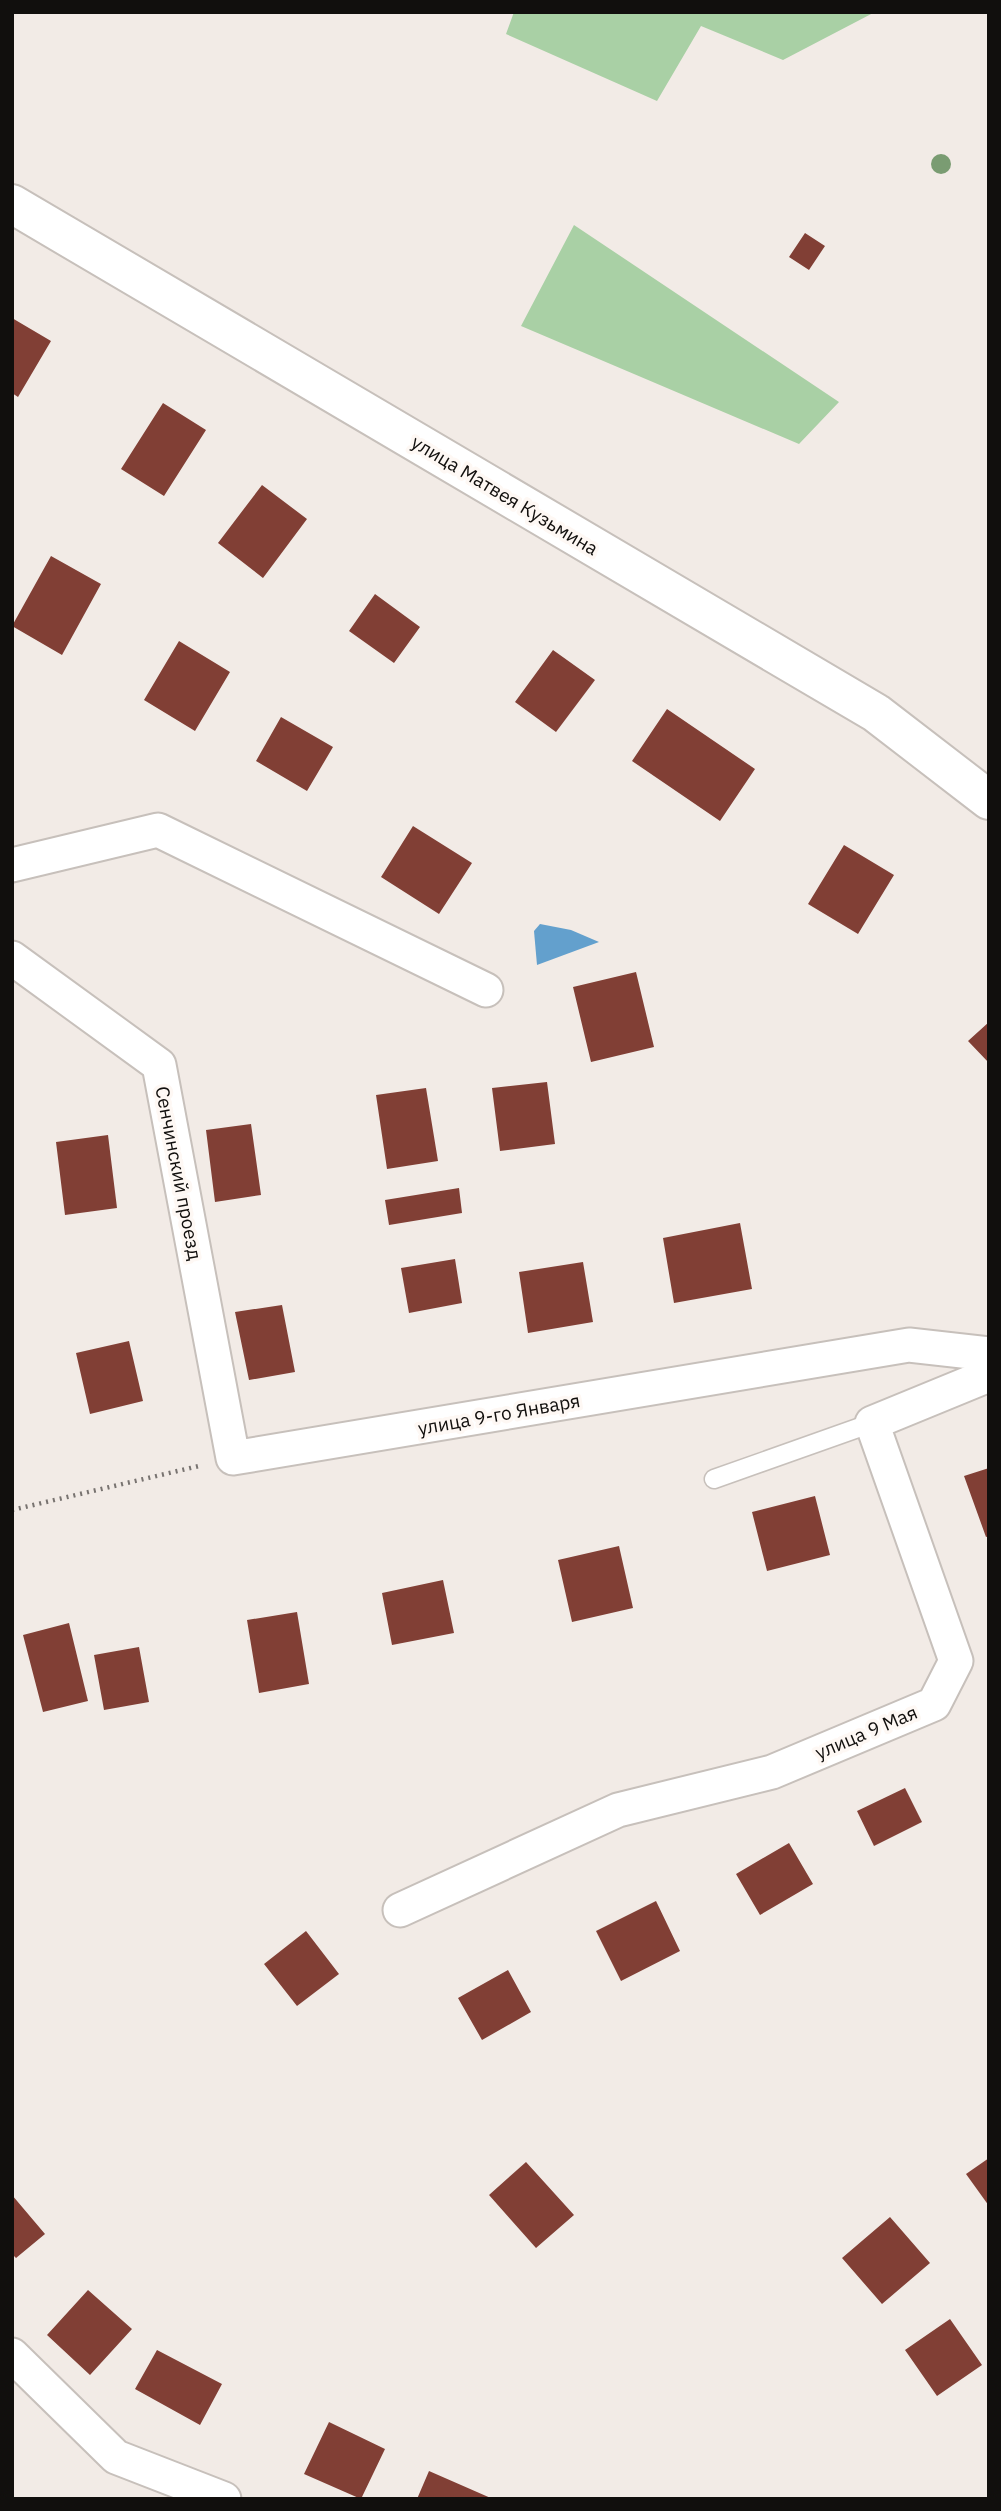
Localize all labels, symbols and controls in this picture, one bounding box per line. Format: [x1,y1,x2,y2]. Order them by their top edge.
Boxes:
street label: улица Матвея Кузьмина [407,430,603,560]
street label: Сенчинский проезд [150,1084,208,1262]
street label: улица 9-го Января [416,1388,582,1440]
street label: улица 9 Мая [811,1700,921,1764]

